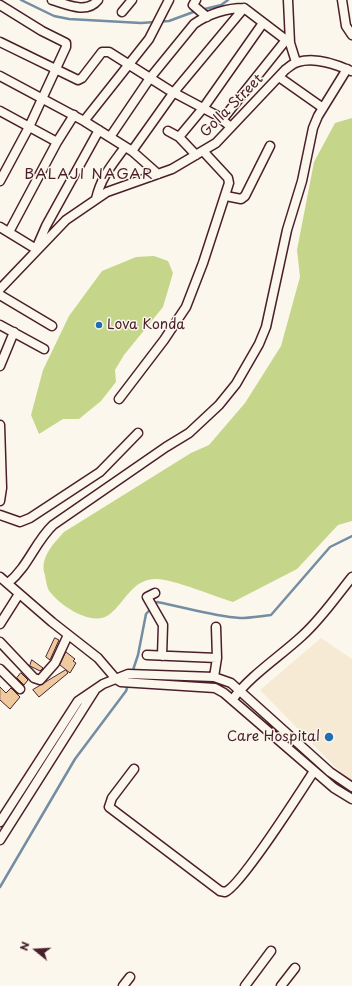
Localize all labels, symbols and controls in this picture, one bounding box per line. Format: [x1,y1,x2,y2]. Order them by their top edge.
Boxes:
street label: Golla Street [197,71,267,141]
district label: BALAJI NAGAR [24,166,154,184]
place label: Lova Konda [107,317,185,333]
marker: Lova Konda [94,320,104,330]
place label: Care Hospital [227,729,320,745]
marker: Care Hospital [323,731,335,743]
north arrow [16,930,56,970]
text: N [15,939,34,953]

